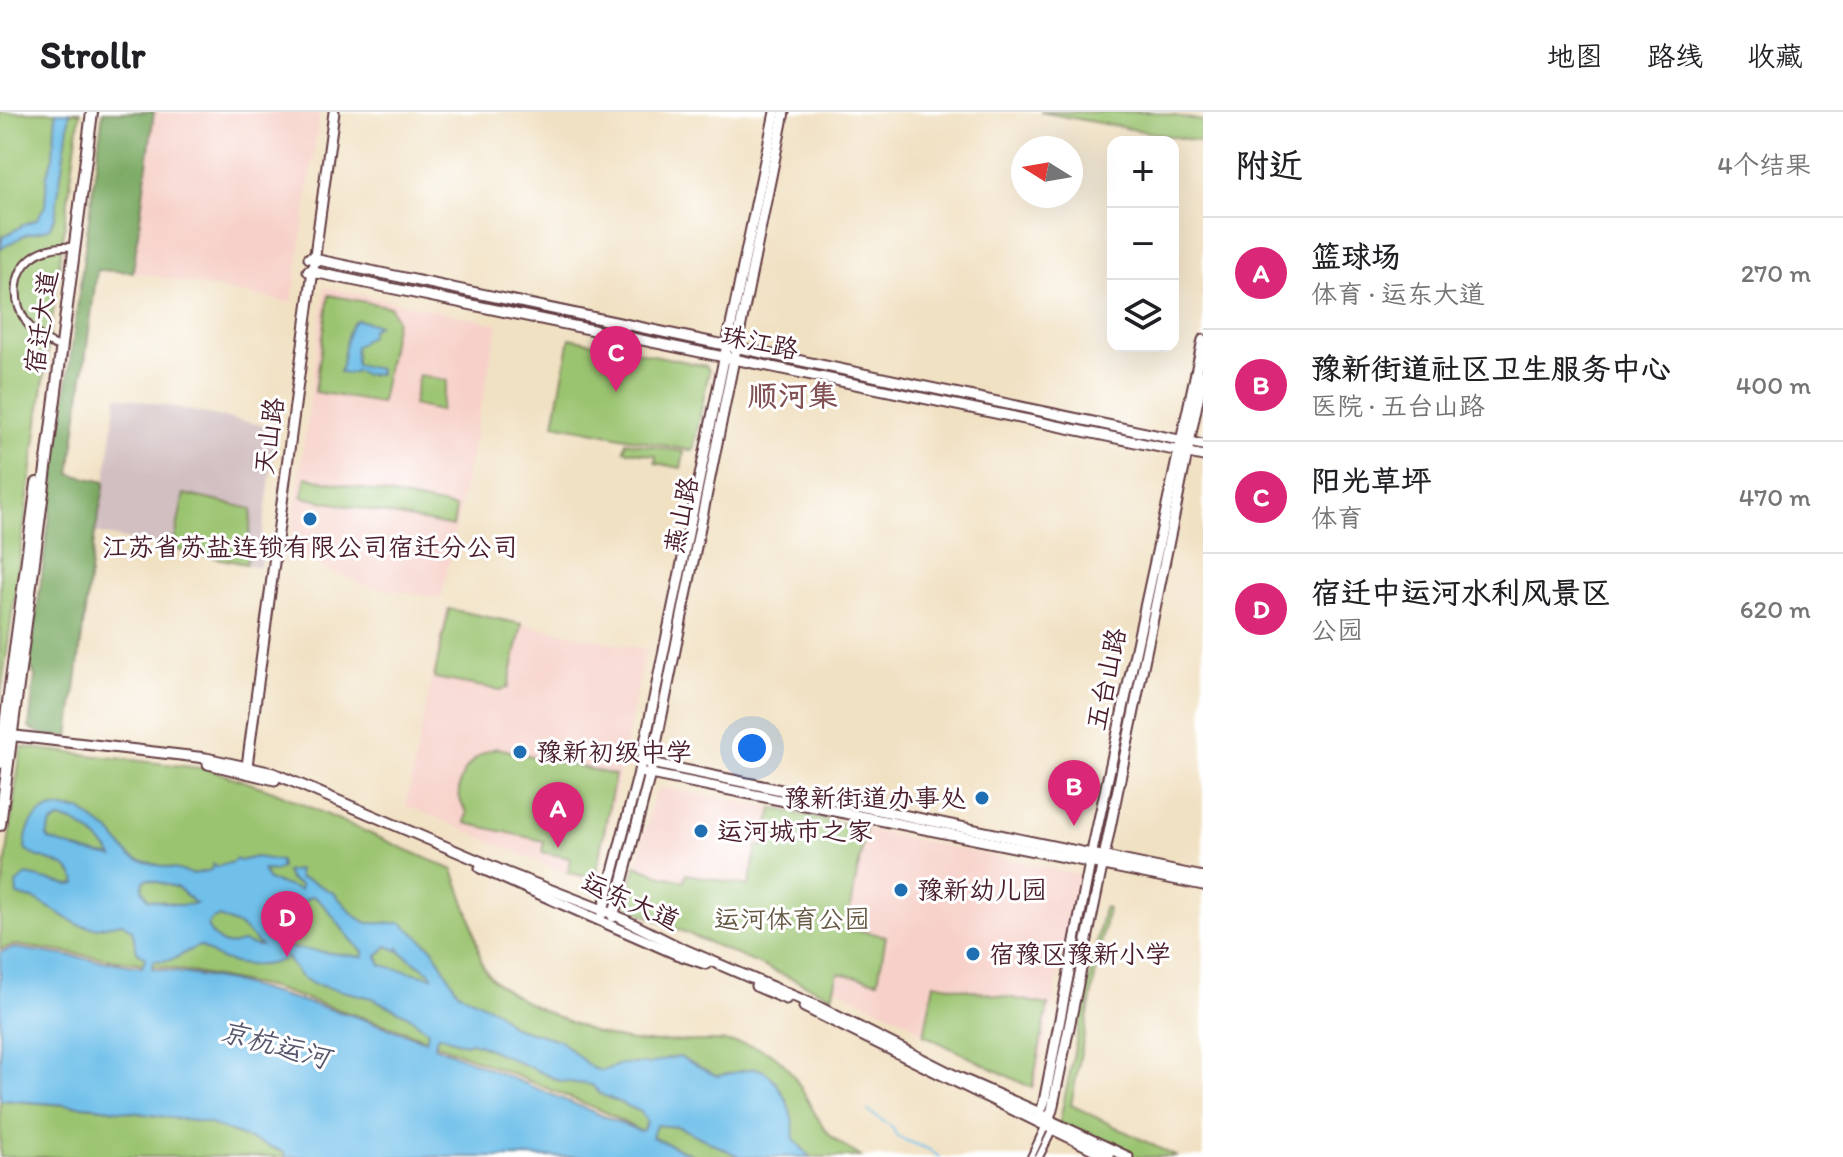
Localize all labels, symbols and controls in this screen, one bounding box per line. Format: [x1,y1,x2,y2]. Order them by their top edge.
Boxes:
text: Strollr [40,32,145,78]
text: 地图 [1547,39,1603,73]
text: 路线 [1647,39,1703,73]
text: 收藏 [1747,39,1803,73]
north arrow [1011,136,1083,208]
map controls [1107,136,1179,352]
button: + [1107,136,1179,208]
text: 附近 [1235,145,1303,186]
text: 4个结果 [1717,149,1811,181]
button: − [1107,208,1179,280]
text: 篮球场 [1311,238,1401,275]
text: A [1253,257,1269,289]
text: 270 m [1741,257,1811,289]
street label: 宿迁大道 [18,268,64,376]
text: 体育 · 运东大道 [1311,278,1485,310]
button: layers [1107,280,1179,352]
street label: 珠江路 [719,318,801,366]
pin: C [590,326,642,392]
text: 豫新街道社区卫生服务中心 [1311,350,1671,387]
text: B [1253,369,1269,401]
text: 400 m [1736,369,1811,401]
district label: 顺河集 [748,377,838,414]
text: 医院 · 五台山路 [1311,390,1485,422]
street label: 天山路 [248,395,290,477]
text: 阳光草坪 [1311,462,1431,499]
street label: 燕山路 [657,474,705,556]
text: C [1253,481,1269,513]
text: 470 m [1739,481,1811,513]
text: 体育 [1311,502,1363,534]
marker: 江苏省苏盐连锁有限公司宿迁分公司 [301,510,319,528]
place label: 江苏省苏盐连锁有限公司宿迁分公司 [102,531,518,563]
text: 宿迁中运河水利风景区 [1311,574,1611,611]
text: D [1252,593,1270,625]
text: 620 m [1740,593,1811,625]
text: 公园 [1311,614,1363,646]
street label: 五台山路 [1080,625,1132,733]
your location [732,728,772,768]
place label: 豫新初级中学 [536,736,692,768]
marker: 豫新初级中学 [511,743,529,761]
pin: B [1048,760,1100,826]
pin: A [532,782,584,848]
place label: 豫新街道办事处 [784,782,966,814]
marker: 豫新街道办事处 [973,789,991,807]
place label: 运河城市之家 [717,815,873,847]
marker: 运河城市之家 [692,822,710,840]
street label: 运东大道 [577,865,685,937]
place label: 豫新幼儿园 [917,874,1047,906]
marker: 豫新幼儿园 [892,881,910,899]
pin: D [261,891,313,957]
park label: 运河体育公园 [714,903,870,935]
place label: 宿豫区豫新小学 [989,938,1171,970]
marker: 宿豫区豫新小学 [964,945,982,963]
water label: 京杭运河 [217,1013,337,1076]

